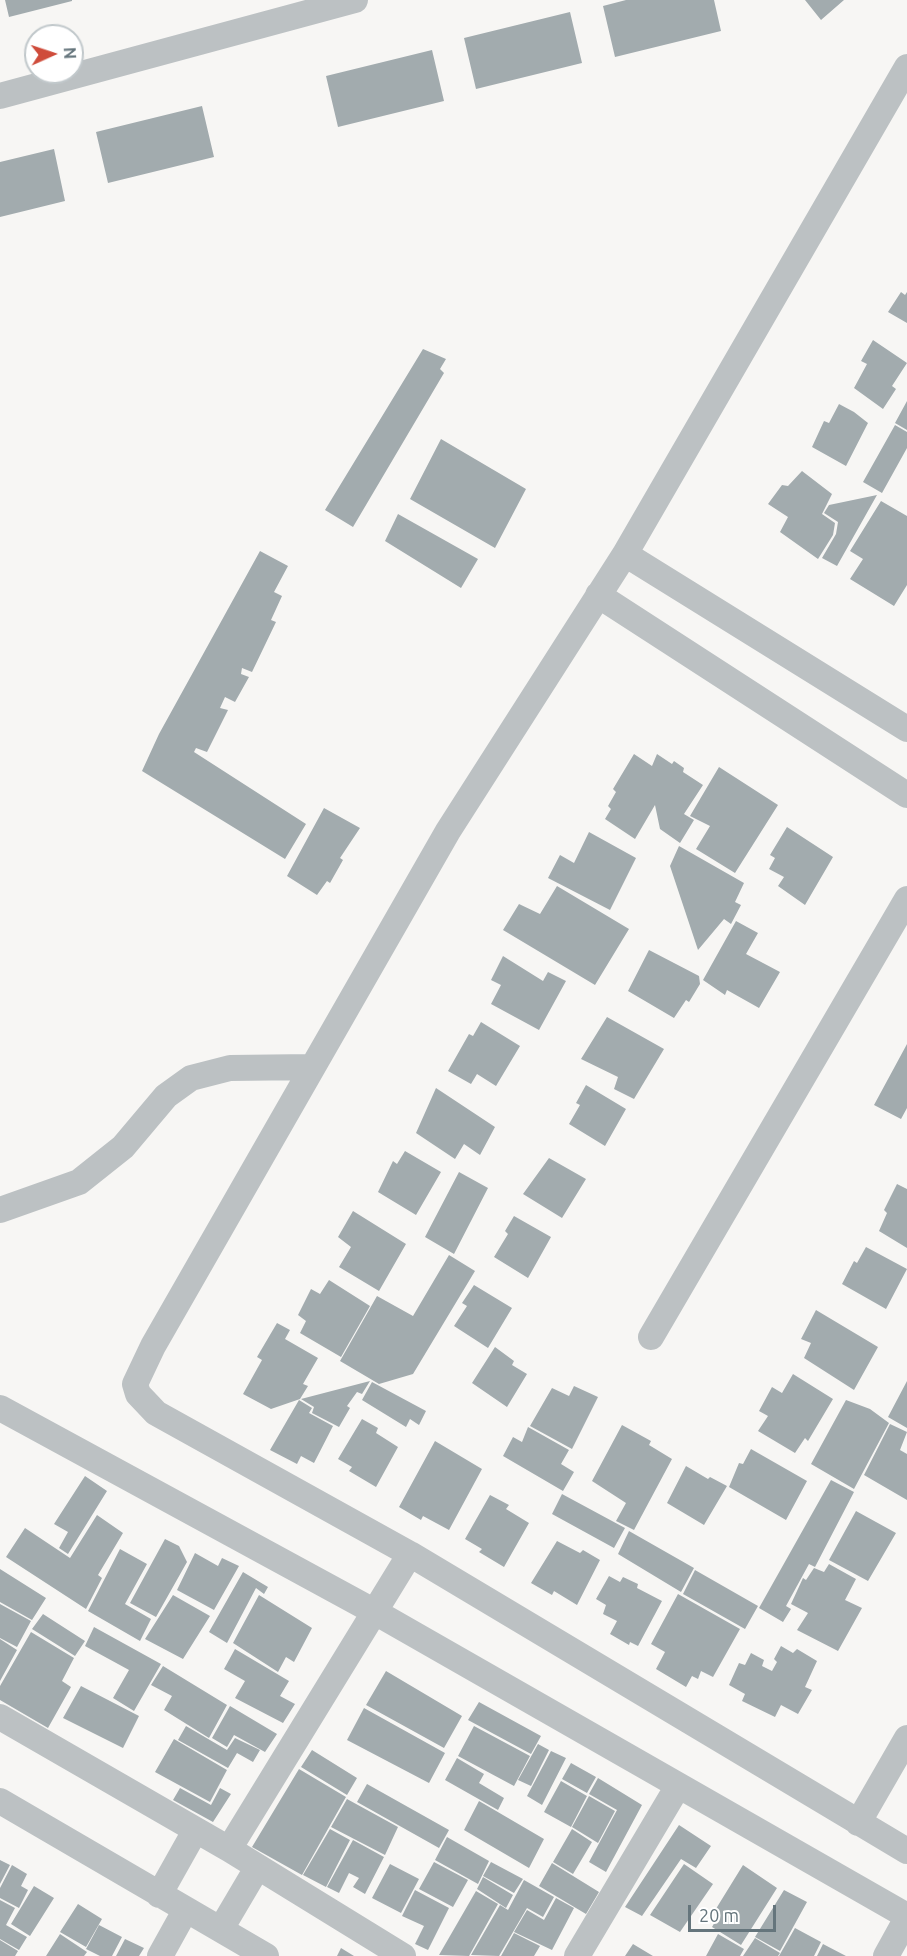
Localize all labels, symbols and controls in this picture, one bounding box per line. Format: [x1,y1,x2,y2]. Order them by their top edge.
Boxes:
north arrow [24,24,84,84]
text: N [61,47,79,60]
scale bar [691,1893,780,1931]
text: 20 m [699,1905,739,1925]

